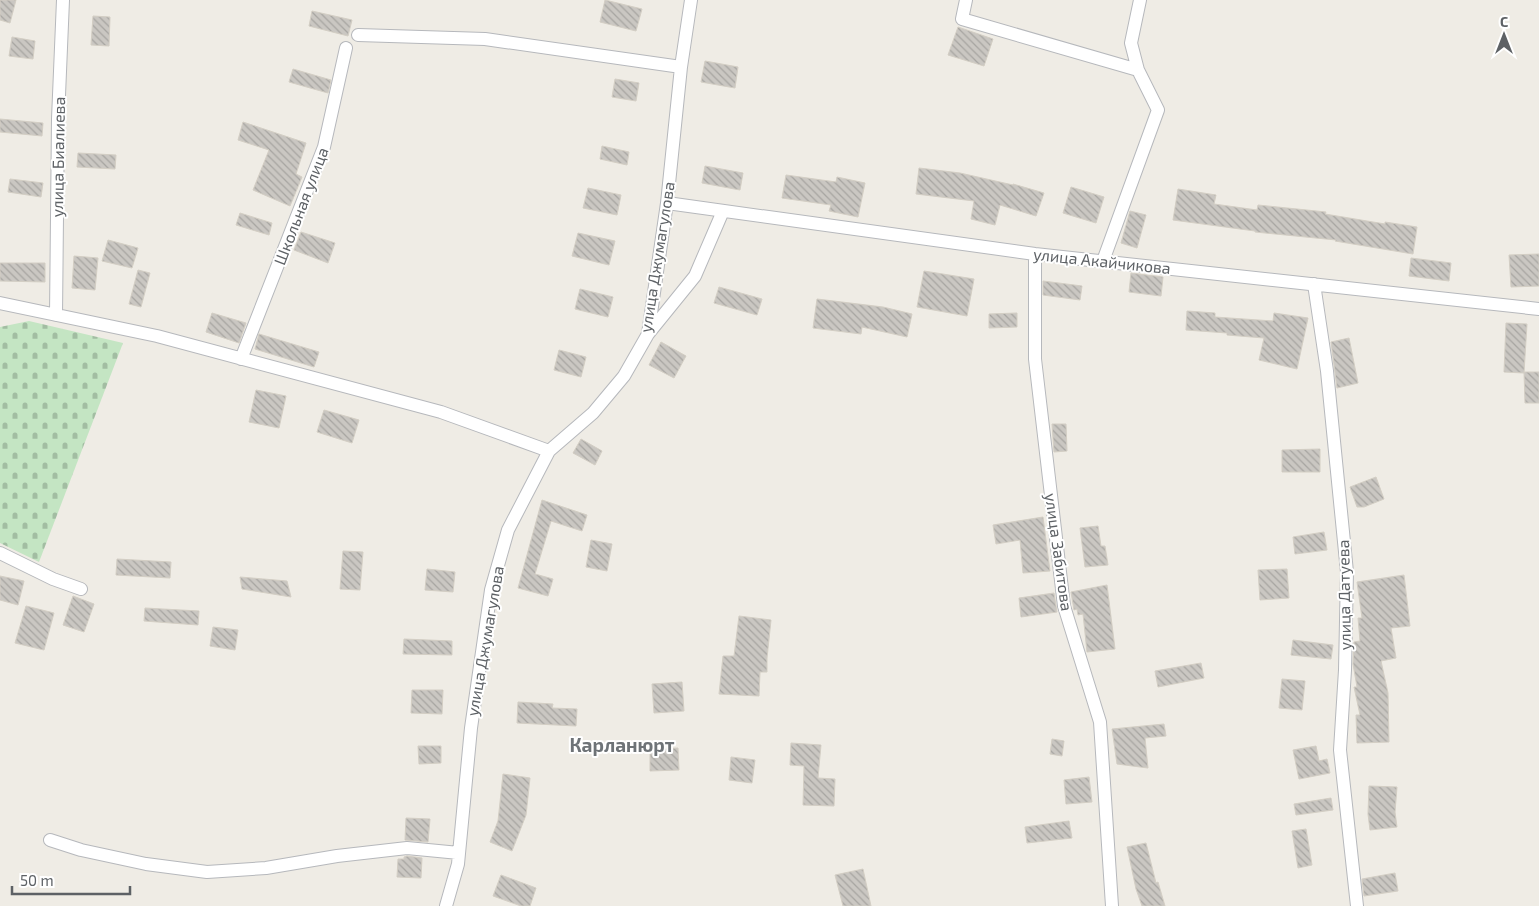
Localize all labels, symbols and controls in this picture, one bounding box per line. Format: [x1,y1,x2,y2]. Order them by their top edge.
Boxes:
north arrow [1479,10,1529,60]
text: С [1500,13,1508,30]
street label: улица Биалиева [47,96,69,218]
street label: Школьная улица [269,144,333,268]
street label: улица Джумагулова [635,180,679,334]
street label: улица Акайчикова [1032,244,1172,278]
street label: улица Забитова [1041,492,1077,612]
street label: улица Датуева [1333,539,1355,651]
street label: улица Джумагулова [462,564,508,718]
district label: Карланюрт [569,733,675,756]
scale bar [12,864,130,896]
text: 50 m [20,871,54,889]

